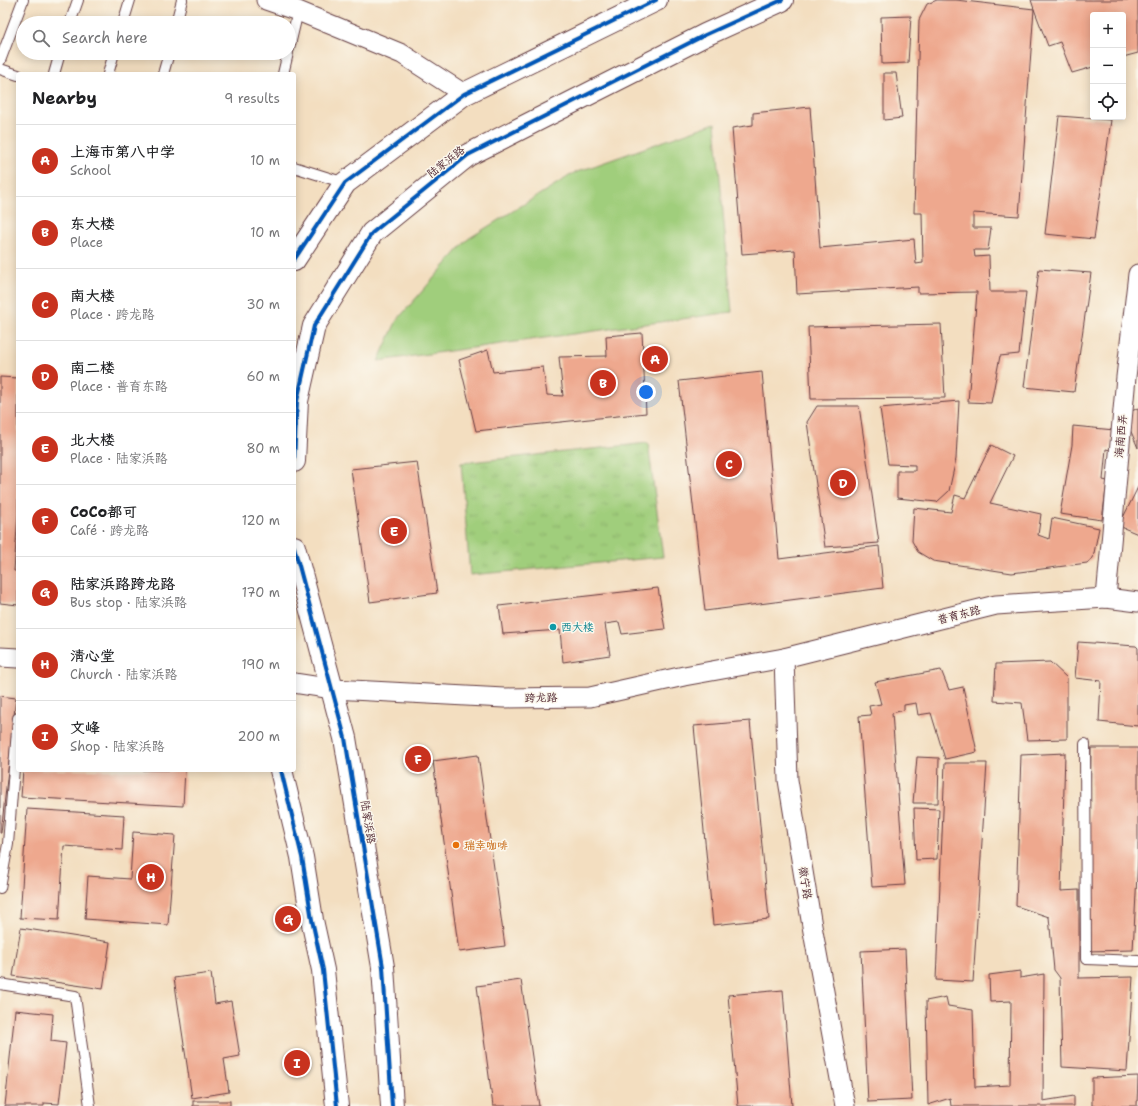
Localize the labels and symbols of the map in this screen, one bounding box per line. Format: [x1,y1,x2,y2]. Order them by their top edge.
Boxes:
street label: 陆家浜路 [424,143,468,181]
pin: A [642,344,668,374]
pin: B [590,368,616,398]
your location [636,382,656,402]
street label: 海南西弄 [1112,413,1130,459]
pin: C [716,449,742,479]
pin: D [830,468,856,498]
pin: E [381,516,407,546]
street label: 普育东路 [936,602,982,628]
place label: 西大楼 [561,620,594,635]
marker: 西大楼 [548,622,558,632]
street label: 跨龙路 [524,690,558,706]
pin: F [405,744,431,774]
street label: 陆家浜路 [357,799,379,845]
place label: 瑞幸咖啡 [464,838,508,853]
marker: 瑞幸咖啡 [451,840,461,850]
pin: H [138,862,164,892]
street label: 徽宁路 [795,866,815,900]
pin: G [275,904,301,934]
pin: I [284,1048,310,1078]

